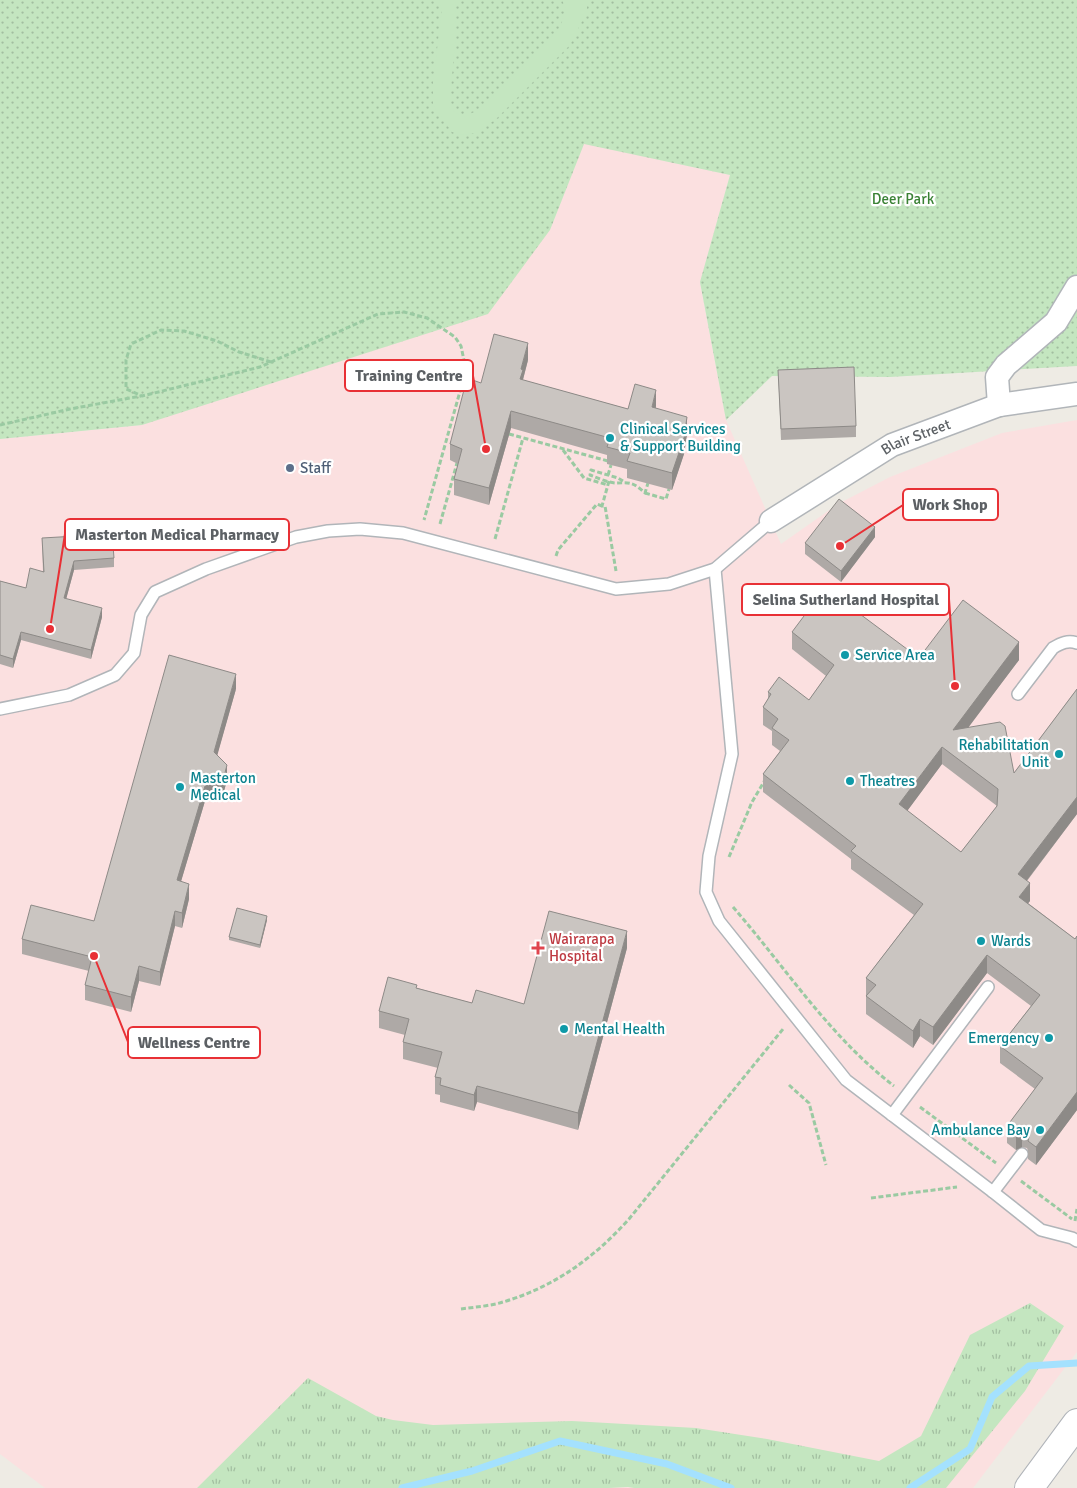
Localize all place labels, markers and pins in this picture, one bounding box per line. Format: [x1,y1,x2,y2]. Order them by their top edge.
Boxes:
callout: Training Centre [345,360,473,391]
place label: Clinical Services & Support Building [620,420,741,455]
marker: Clinical Services & Support Building [604,432,616,444]
place label: Staff [300,459,332,477]
marker: Staff [284,462,296,474]
callout: Work Shop [903,489,998,520]
callout: Masterton Medical Pharmacy [65,519,289,550]
callout: Selina Sutherland Hospital [742,584,949,615]
place label: Service Area [855,646,935,664]
marker: Service Area [839,649,851,661]
place label: Rehabilitation Unit [959,736,1049,771]
marker: Rehabilitation Unit [1053,748,1065,760]
place label: Masterton Medical [190,769,256,804]
place label: Theatres [860,772,915,790]
marker: Theatres [844,775,856,787]
marker: Masterton Medical [174,781,186,793]
place label: Wairarapa Hospital [549,930,615,965]
place label: Wards [991,932,1031,950]
marker: Wards [975,935,987,947]
marker: Wairarapa Hospital [531,941,545,955]
place label: Mental Health [574,1020,665,1038]
marker: Mental Health [558,1023,570,1035]
callout: Wellness Centre [128,1027,260,1058]
place label: Emergency [968,1029,1039,1047]
marker: Emergency [1043,1032,1055,1044]
place label: Ambulance Bay [931,1121,1030,1139]
marker: Ambulance Bay [1034,1124,1046,1136]

